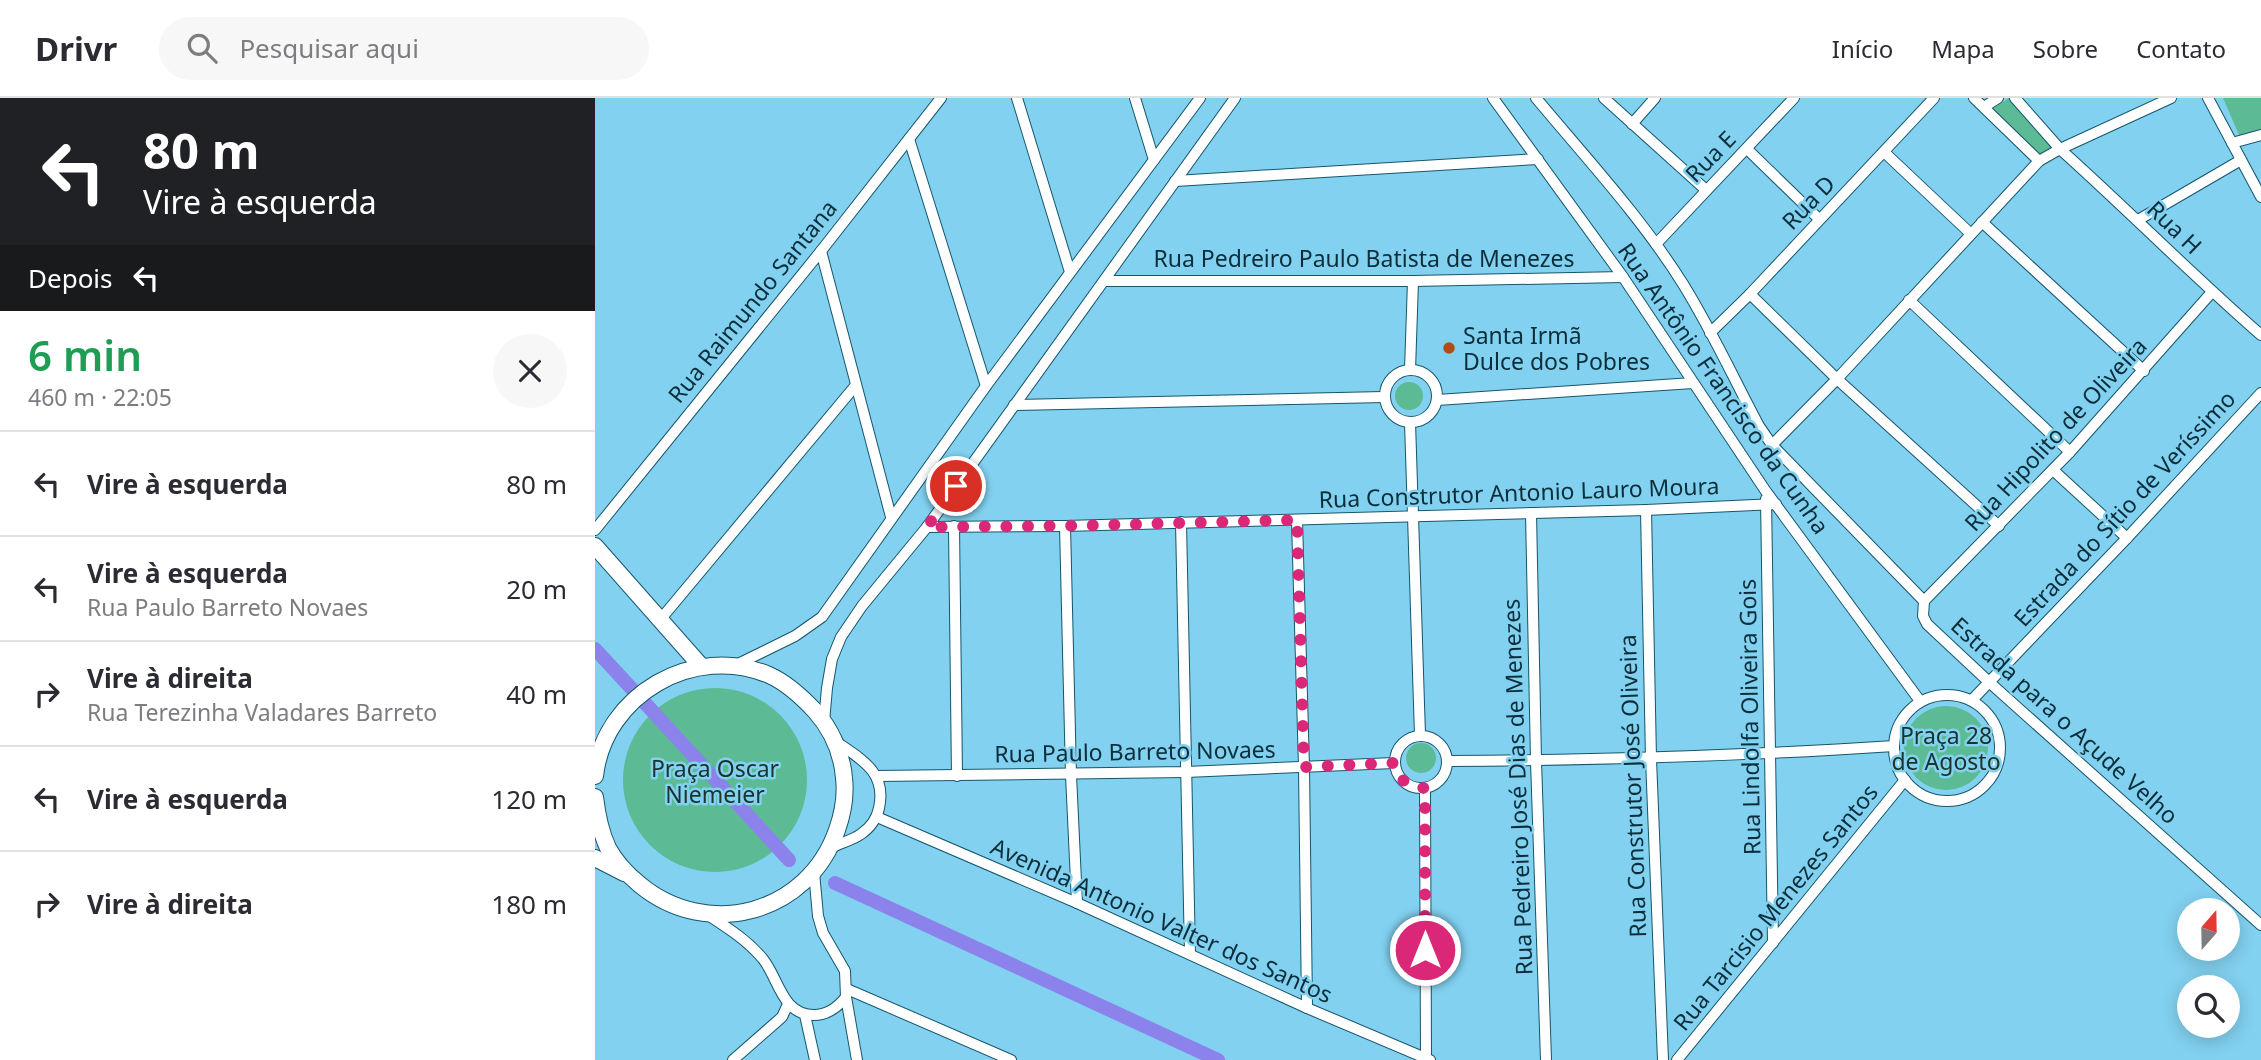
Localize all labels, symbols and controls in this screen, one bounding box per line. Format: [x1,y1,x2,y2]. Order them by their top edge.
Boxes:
search box [159,17,649,80]
text: Drivr [35,26,117,71]
icon: search [183,29,221,67]
text: Pesquisar aqui [239,30,419,66]
text: Início [1832,32,1893,65]
text: Mapa [1931,32,1995,65]
text: Sobre [2033,32,2098,65]
text: Contato [2136,32,2226,65]
text: 80 m [143,117,260,183]
street label: Rua E [1678,123,1742,189]
icon: left [28,126,119,217]
street label: Rua D [1774,168,1842,236]
text: Vire à esquerda [143,180,377,223]
street label: Rua Raimundo Santana [660,193,844,409]
street label: Rua H [2141,193,2209,261]
street label: Rua Antônio Francisco da Cunha [1611,236,1837,540]
street label: Rua Pedreiro Paulo Batista de Menezes [1153,242,1575,274]
icon: left [127,259,165,297]
text: Depois [28,260,113,296]
place label: Santa Irmã Dulce dos Pobres [1463,319,1650,377]
text: 6 min [28,326,142,383]
street label: Rua Hipolito de Oliveira [1957,330,2153,538]
button: close [493,334,567,408]
marker: Santa Irmã Dulce dos Pobres [1441,340,1457,356]
text: 460 m · 22:05 [28,381,172,413]
street label: Estrada do Sítio de Veríssimo [2006,383,2242,633]
pin [926,456,986,516]
icon: left [28,465,66,503]
text: Vire à esquerda [87,466,288,502]
text: 80 m [506,466,567,502]
icon: arrive [937,467,975,505]
street label: Rua Construtor Antonio Lauro Moura [1318,469,1720,515]
text: Vire à esquerda [87,555,288,591]
icon: left [28,570,66,608]
text: 20 m [506,571,567,607]
street label: Rua Lindolfa Oliveira Gois [1731,579,1767,855]
text: Rua Paulo Barreto Novaes [87,591,368,623]
street label: Rua Pedreiro José Dias de Menezes [1494,598,1540,976]
street label: Estrada para o Açude Velho [1945,609,2185,831]
street label: Rua Construtor José Oliveira [1611,634,1653,938]
text: Vire à direita [87,660,253,696]
icon: right [28,675,66,713]
text: 40 m [506,676,567,712]
text: Rua Terezinha Valadares Barreto [87,696,437,728]
park label: Praça 28 de Agosto [1891,719,2001,777]
street label: Rua Paulo Barreto Novaes [994,733,1276,769]
park label: Praça Oscar Niemeier [651,752,780,810]
street label: Rua Tarcisio Menezes Santos [1665,777,1885,1037]
icon: left [28,780,66,818]
text: Vire à esquerda [87,781,288,817]
text: 120 m [491,781,567,817]
street label: Avenida Antonio Valter dos Santos [986,830,1338,1010]
icon: right [28,885,66,923]
text: Vire à direita [87,886,253,922]
text: 180 m [491,886,567,922]
north arrow [2177,898,2240,961]
map controls [2177,898,2240,1038]
position arrow [1388,913,1462,987]
button: search [2177,975,2240,1038]

